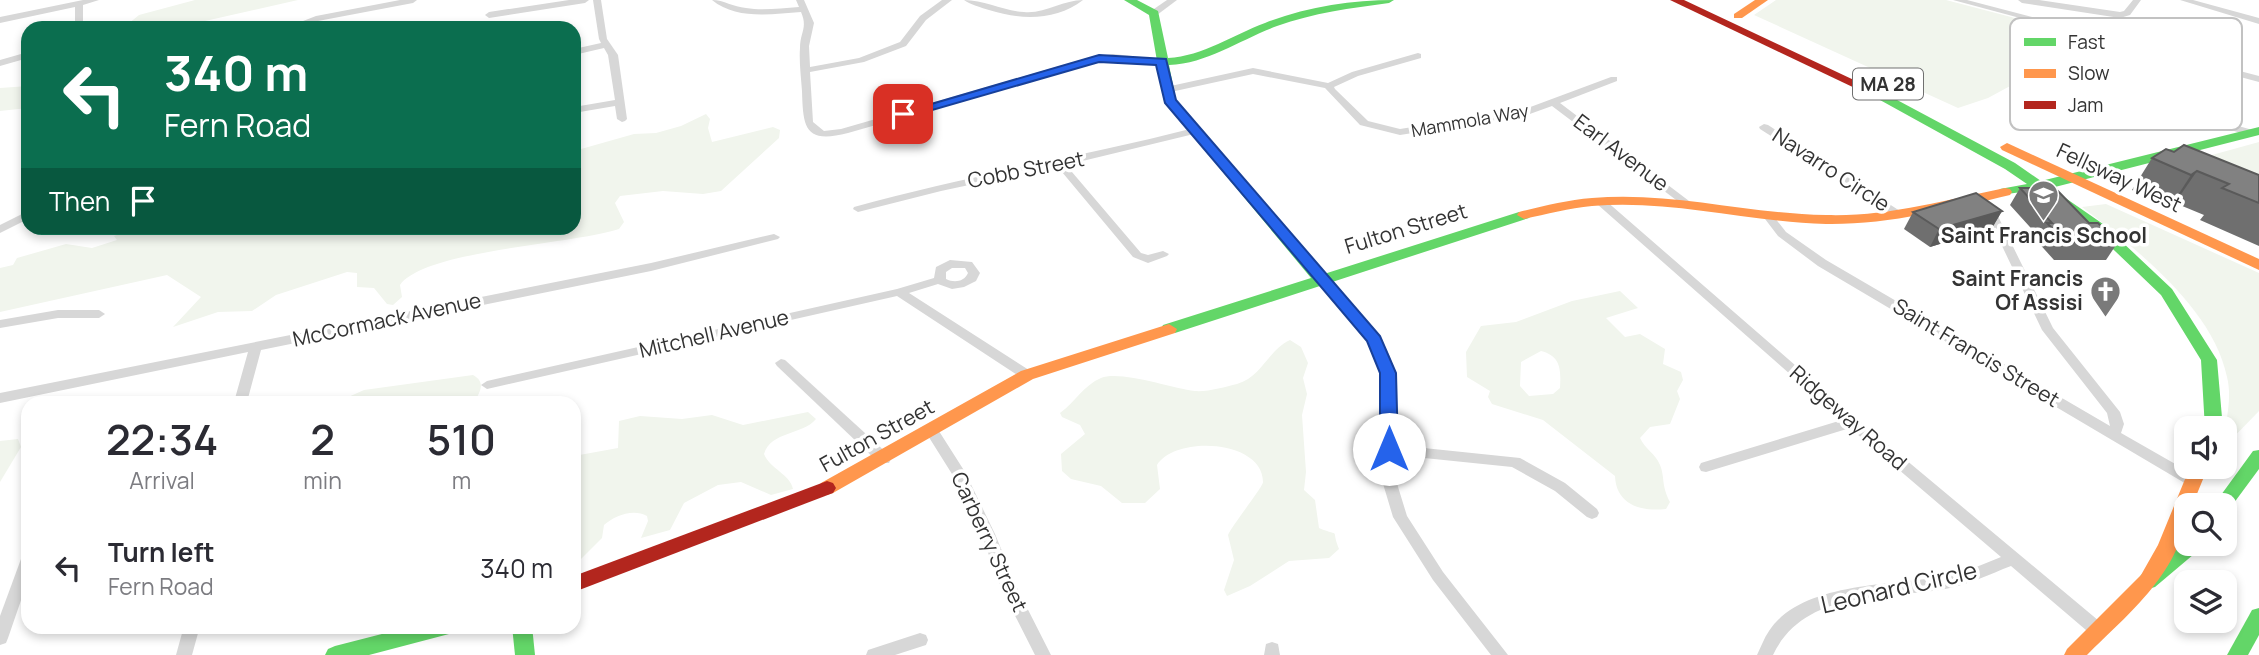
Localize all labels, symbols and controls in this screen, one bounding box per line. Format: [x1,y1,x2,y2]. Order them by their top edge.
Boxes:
legend [2010,18,2242,130]
text: Fast [2068,29,2105,55]
text: 340 m [164,39,308,106]
icon: left [49,49,140,140]
text: Slow [2068,60,2110,86]
road number: MA 28 [1853,68,1923,100]
pin [873,84,933,144]
text: Jam [2068,92,2103,118]
icon: arrive [884,95,922,133]
street label: Mammola Way [1409,98,1531,142]
text: Fern Road [164,103,311,147]
street label: Earl Avenue [1568,107,1675,197]
street label: Navarro Circle [1767,121,1896,218]
street label: Fellsway West [2052,136,2186,218]
street label: Cobb Street [965,144,1086,194]
school or university icon: Saint Francis School [2027,179,2061,223]
icon: arrive [124,182,162,220]
text: Then [49,183,110,219]
street label: Fulton Street [1341,196,1470,260]
place label: Saint Francis School [1941,221,2147,249]
place label: Saint Francis Of Assisi [1952,264,2083,316]
church icon: Saint Francis Of Assisi [2089,274,2123,318]
street label: McCormack Avenue [290,285,484,353]
street label: Saint Francis Street [1888,291,2065,413]
street label: Mitchell Avenue [636,302,791,364]
street label: Ridgeway Road [1784,359,1913,476]
street label: Fulton Street [814,392,939,478]
text: 22:34 [106,410,218,468]
text: 2 [310,410,335,468]
text: 510 [427,410,496,468]
position arrow [1352,412,1426,486]
map controls [2174,416,2237,633]
button: sound [2174,416,2237,479]
text: Arrival [129,464,195,496]
text: min [303,464,342,496]
text: m [452,464,471,496]
street label: Carberry Street [945,467,1034,616]
button: search [2174,493,2237,556]
text: Turn left [108,534,215,570]
icon: left [49,549,87,587]
text: 340 m [480,550,553,586]
street label: Leonard Circle [1817,553,1980,621]
text: Fern Road [108,570,214,602]
button: layers [2174,570,2237,633]

